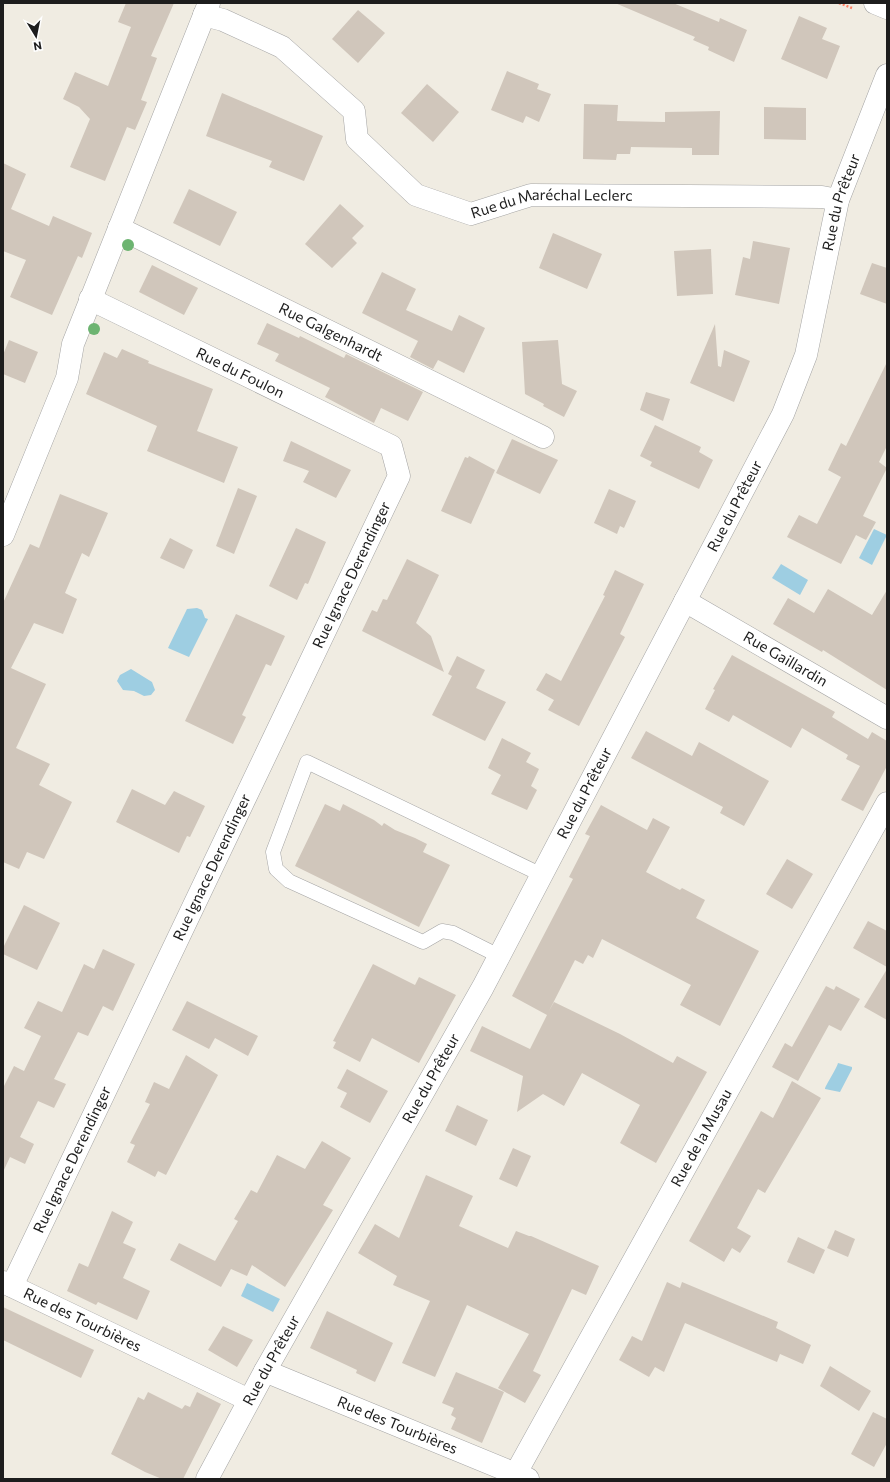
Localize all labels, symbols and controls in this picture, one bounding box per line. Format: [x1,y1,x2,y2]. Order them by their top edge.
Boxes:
north arrow [16,16,56,56]
text: N [33,39,43,53]
street label: Rue du Prêteur [818,151,863,252]
street label: Rue du Maréchal Leclerc [468,185,633,222]
street label: Rue Galgenhardt [276,298,386,365]
street label: Rue du Foulon [193,343,288,401]
street label: Rue du Prêteur [703,457,765,554]
street label: Rue Ignace Derendinger [308,498,394,651]
street label: Rue Gaillardin [741,627,831,690]
street label: Rue du Prêteur [552,744,615,841]
street label: Rue Ignace Derendinger [168,791,254,943]
street label: Rue du Prêteur [398,1030,463,1126]
street label: Rue Ignace Derendinger [29,1083,114,1236]
street label: Rue de la Musau [666,1085,735,1189]
street label: Rue des Tourbières [21,1283,145,1355]
street label: Rue du Prêteur [238,1312,303,1408]
street label: Rue des Tourbières [335,1392,461,1457]

